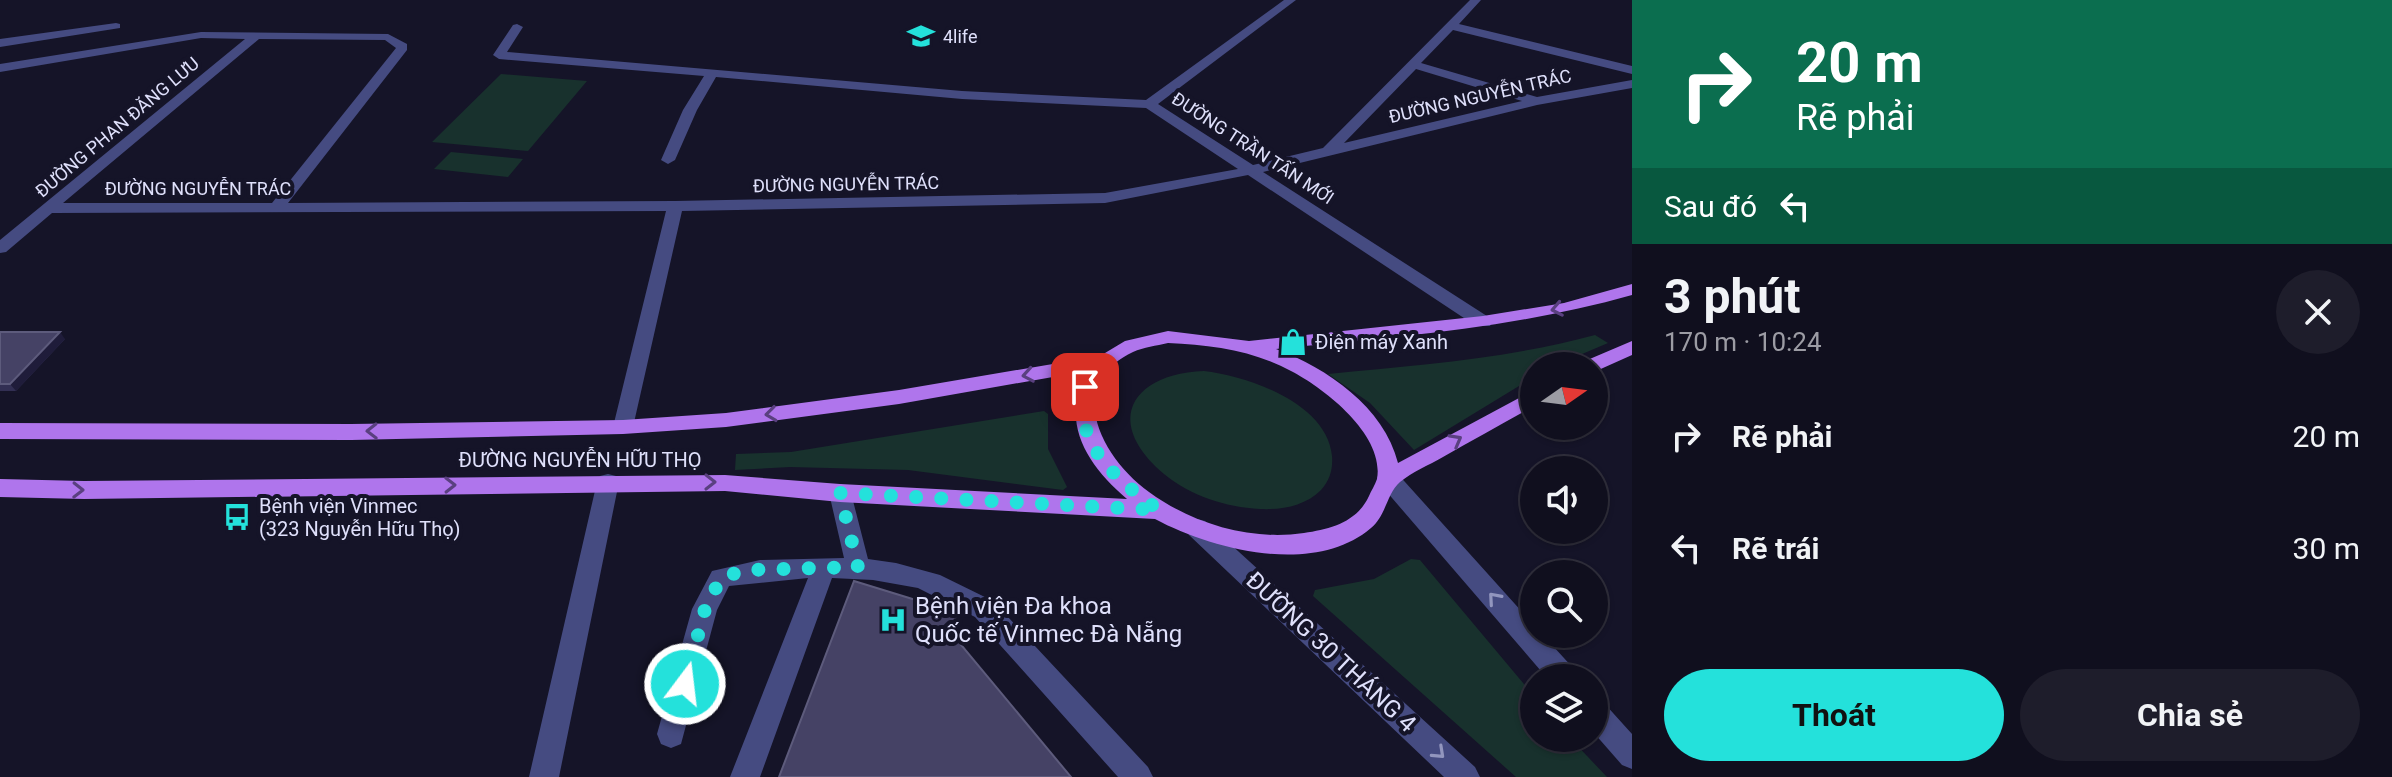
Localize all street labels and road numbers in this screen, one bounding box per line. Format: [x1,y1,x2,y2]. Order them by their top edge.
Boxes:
street label: ĐƯỜNG PHAN ĐĂNG LƯU [31,52,203,202]
street label: ĐƯỜNG NGUYỄN TRÁC [1387,64,1573,127]
street label: ĐƯỜNG TRẦN TẤN MỚI [1168,87,1338,208]
street label: ĐƯỜNG NGUYỄN TRÁC [753,171,939,196]
street label: ĐƯỜNG NGUYỄN TRÁC [105,177,291,199]
street label: ĐƯỜNG NGUYỄN HỮU THỌ [458,447,702,472]
street label: ĐƯỜNG 30 THÁNG 4 [1240,566,1422,738]

